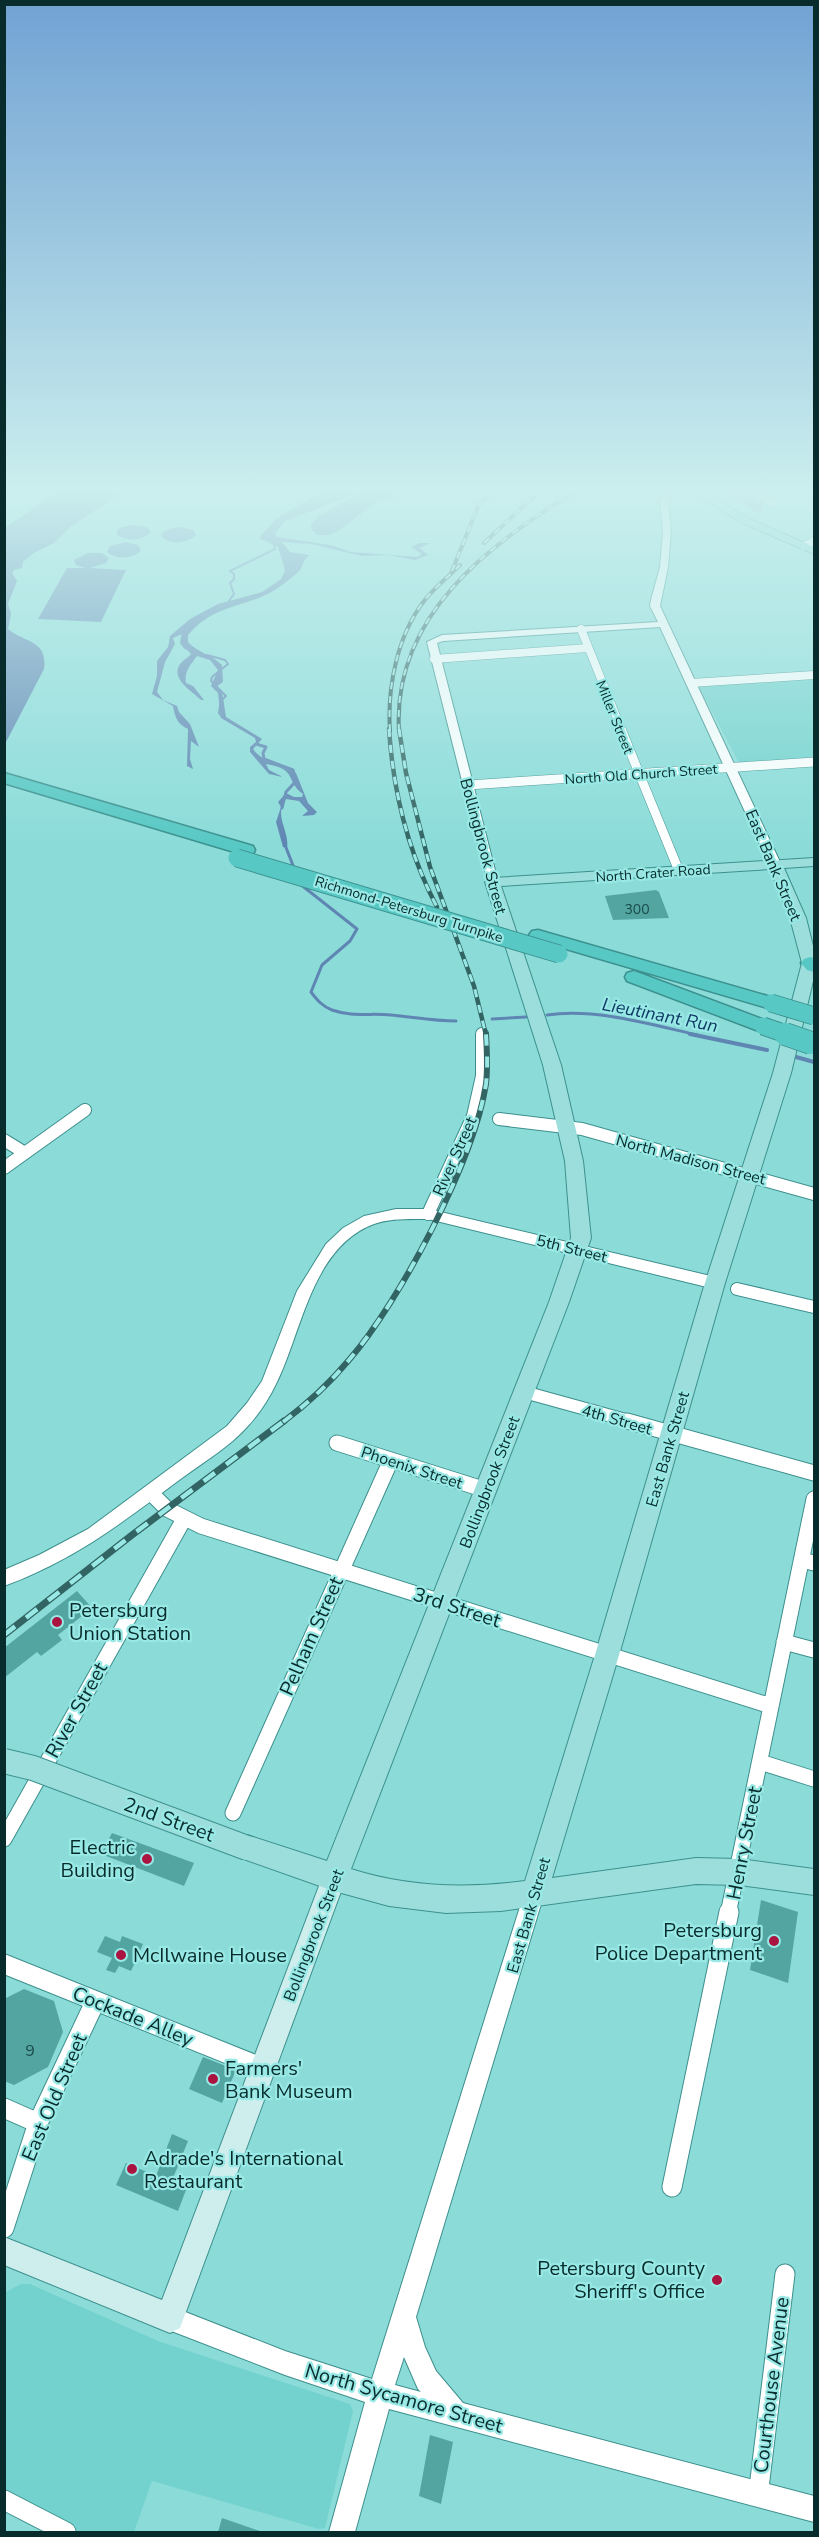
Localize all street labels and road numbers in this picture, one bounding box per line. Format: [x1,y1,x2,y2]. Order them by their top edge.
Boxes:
street label: Miller Street [591,678,638,757]
street label: North Old Church Street [564,760,718,789]
street label: Bollingbrook Street [454,776,512,917]
street label: East Bank Street [740,806,807,925]
street label: North Crater Road [595,860,711,887]
street label: Richmond-Petersburg Turnpike [313,872,505,947]
street label: River Street [428,1113,482,1199]
street label: North Madison Street [613,1129,769,1191]
street label: 5th Street [534,1230,610,1268]
street label: East Bank Street [641,1389,695,1510]
street label: 4th Street [579,1399,655,1441]
street label: Bollingbrook Street [455,1413,525,1552]
street label: Phoenix Street [358,1441,466,1495]
street label: Pelham Street [273,1572,350,1700]
street label: 3rd Street [410,1581,505,1635]
street label: River Street [39,1657,114,1763]
street label: Henry Street [720,1783,769,1902]
street label: 2nd Street [120,1791,219,1849]
street label: East Bank Street [502,1855,556,1976]
street label: Bollingbrook Street [279,1866,349,2005]
street label: Cockade Alley [68,1980,198,2053]
street label: East Old Street [15,2028,94,2165]
street label: Courthouse Avenue [747,2296,796,2475]
street label: North Sycamore Street [302,2357,507,2440]

